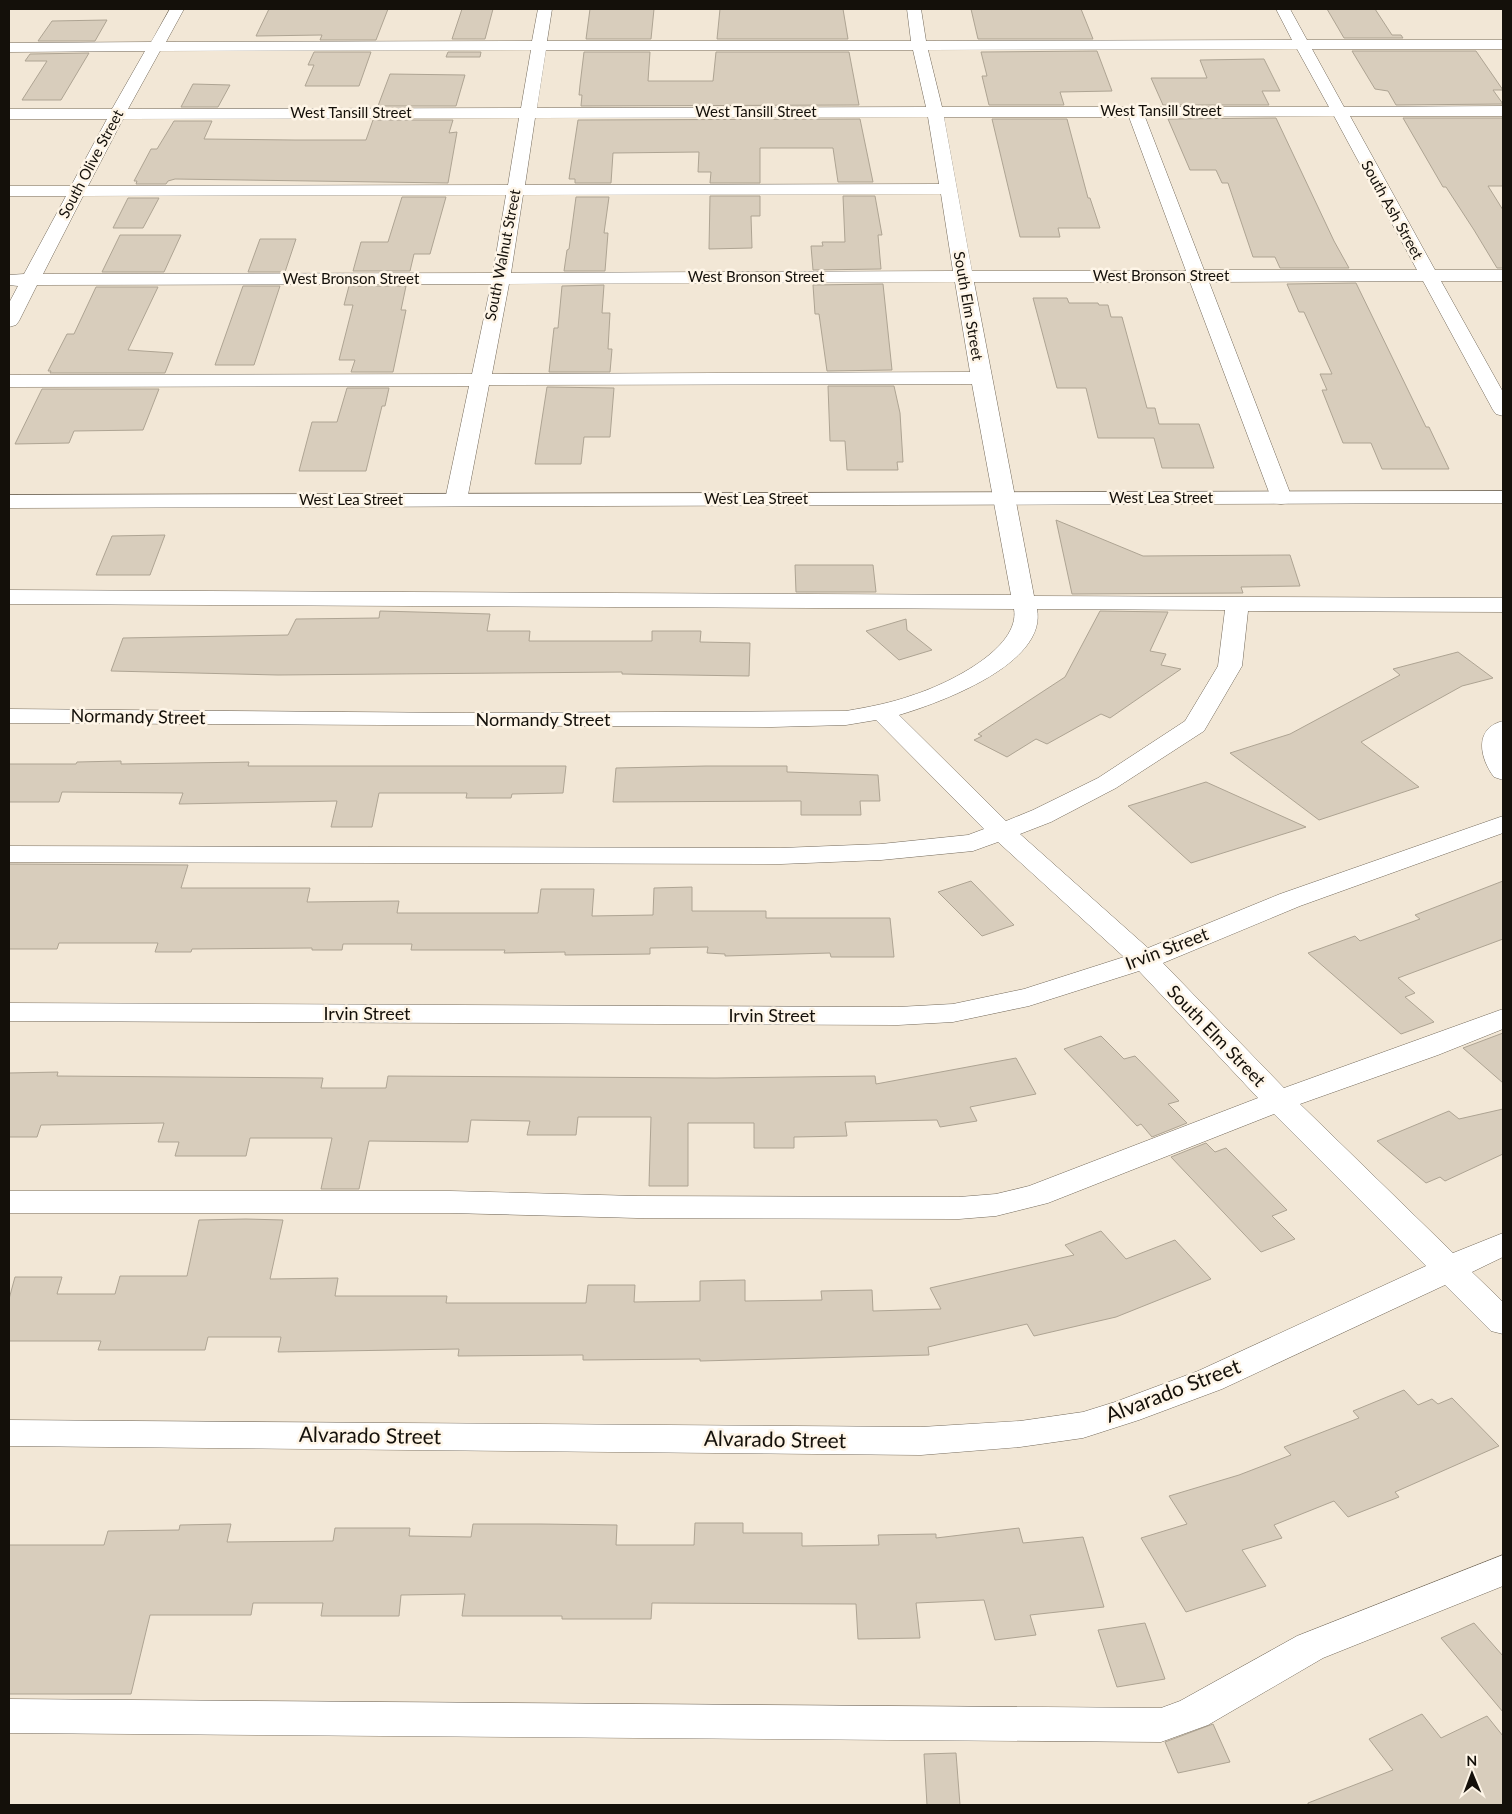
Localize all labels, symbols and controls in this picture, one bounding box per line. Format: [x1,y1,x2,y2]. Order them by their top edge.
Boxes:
street label: West Tansill Street [1100,101,1222,119]
street label: West Tansill Street [695,102,817,120]
street label: West Tansill Street [290,103,412,121]
street label: South Olive Street [54,106,127,221]
street label: South Ash Street [1358,157,1428,263]
street label: South Walnut Street [480,187,524,322]
street label: South Elm Street [951,250,988,362]
street label: West Bronson Street [1093,266,1230,284]
street label: West Bronson Street [688,267,825,285]
street label: West Bronson Street [283,269,420,287]
street label: West Lea Street [1109,488,1214,506]
street label: West Lea Street [704,489,809,507]
street label: West Lea Street [299,490,404,508]
street label: Normandy Street [70,704,206,728]
street label: Normandy Street [476,708,611,730]
street label: Irvin Street [1122,922,1212,974]
street label: South Elm Street [1163,980,1271,1091]
street label: Irvin Street [323,1002,411,1024]
street label: Irvin Street [728,1004,816,1026]
street label: Alvarado Street [1102,1352,1244,1427]
street label: Alvarado Street [299,1421,442,1448]
street label: Alvarado Street [704,1425,847,1452]
north arrow [1447,1749,1497,1799]
text: N [1466,1752,1477,1769]

